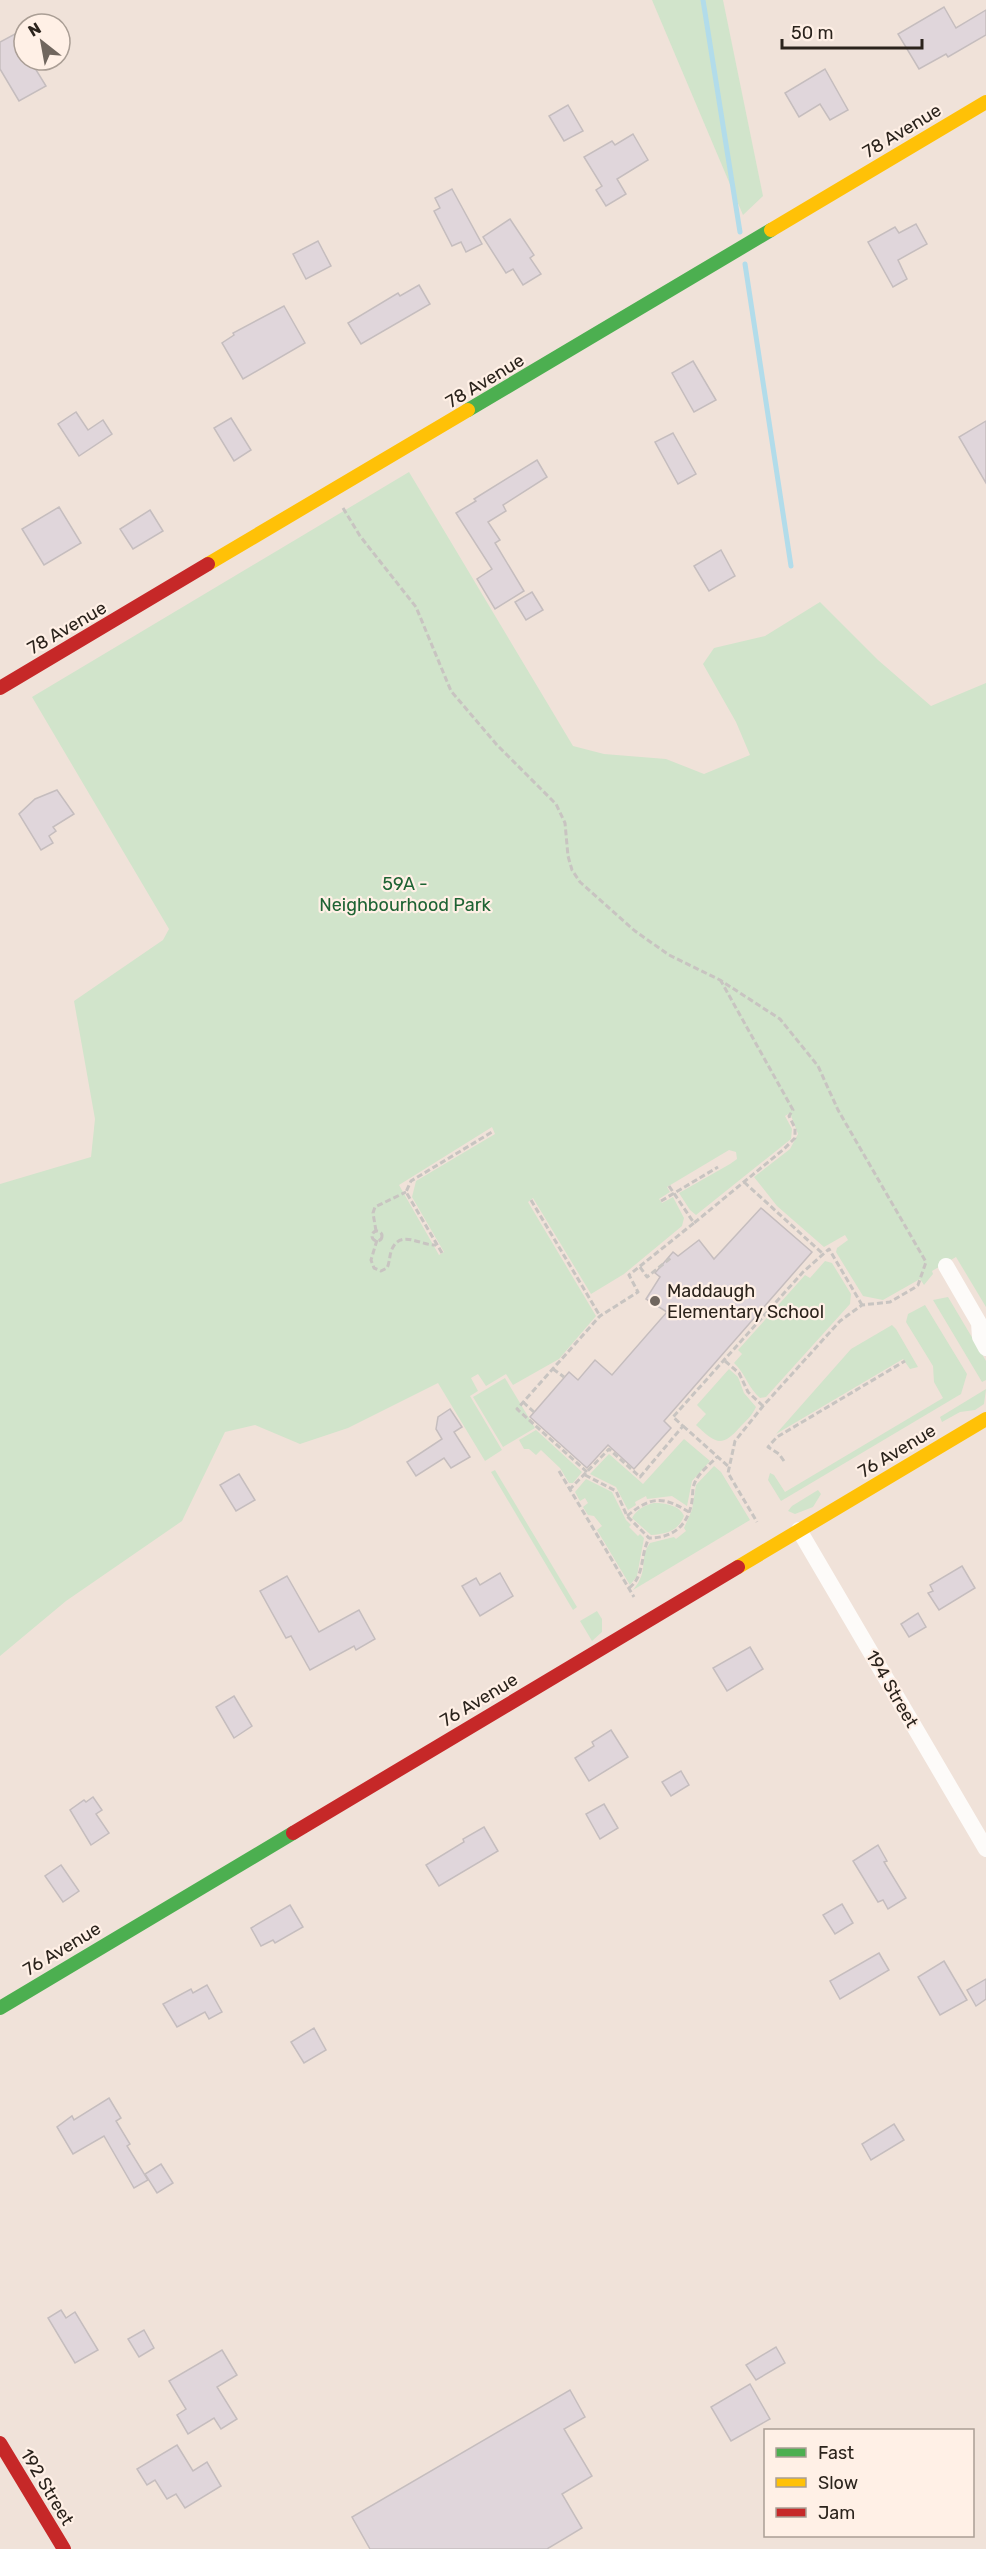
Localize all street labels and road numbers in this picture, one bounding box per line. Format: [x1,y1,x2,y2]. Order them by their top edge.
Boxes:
street label: 78 Avenue [859,99,945,163]
street label: 78 Avenue [442,349,528,413]
street label: 78 Avenue [24,597,110,659]
street label: 76 Avenue [854,1419,940,1483]
street label: 194 Street [861,1646,923,1732]
street label: 76 Avenue [436,1668,522,1732]
street label: 76 Avenue [19,1917,105,1981]
street label: 192 Street [16,2445,78,2529]

